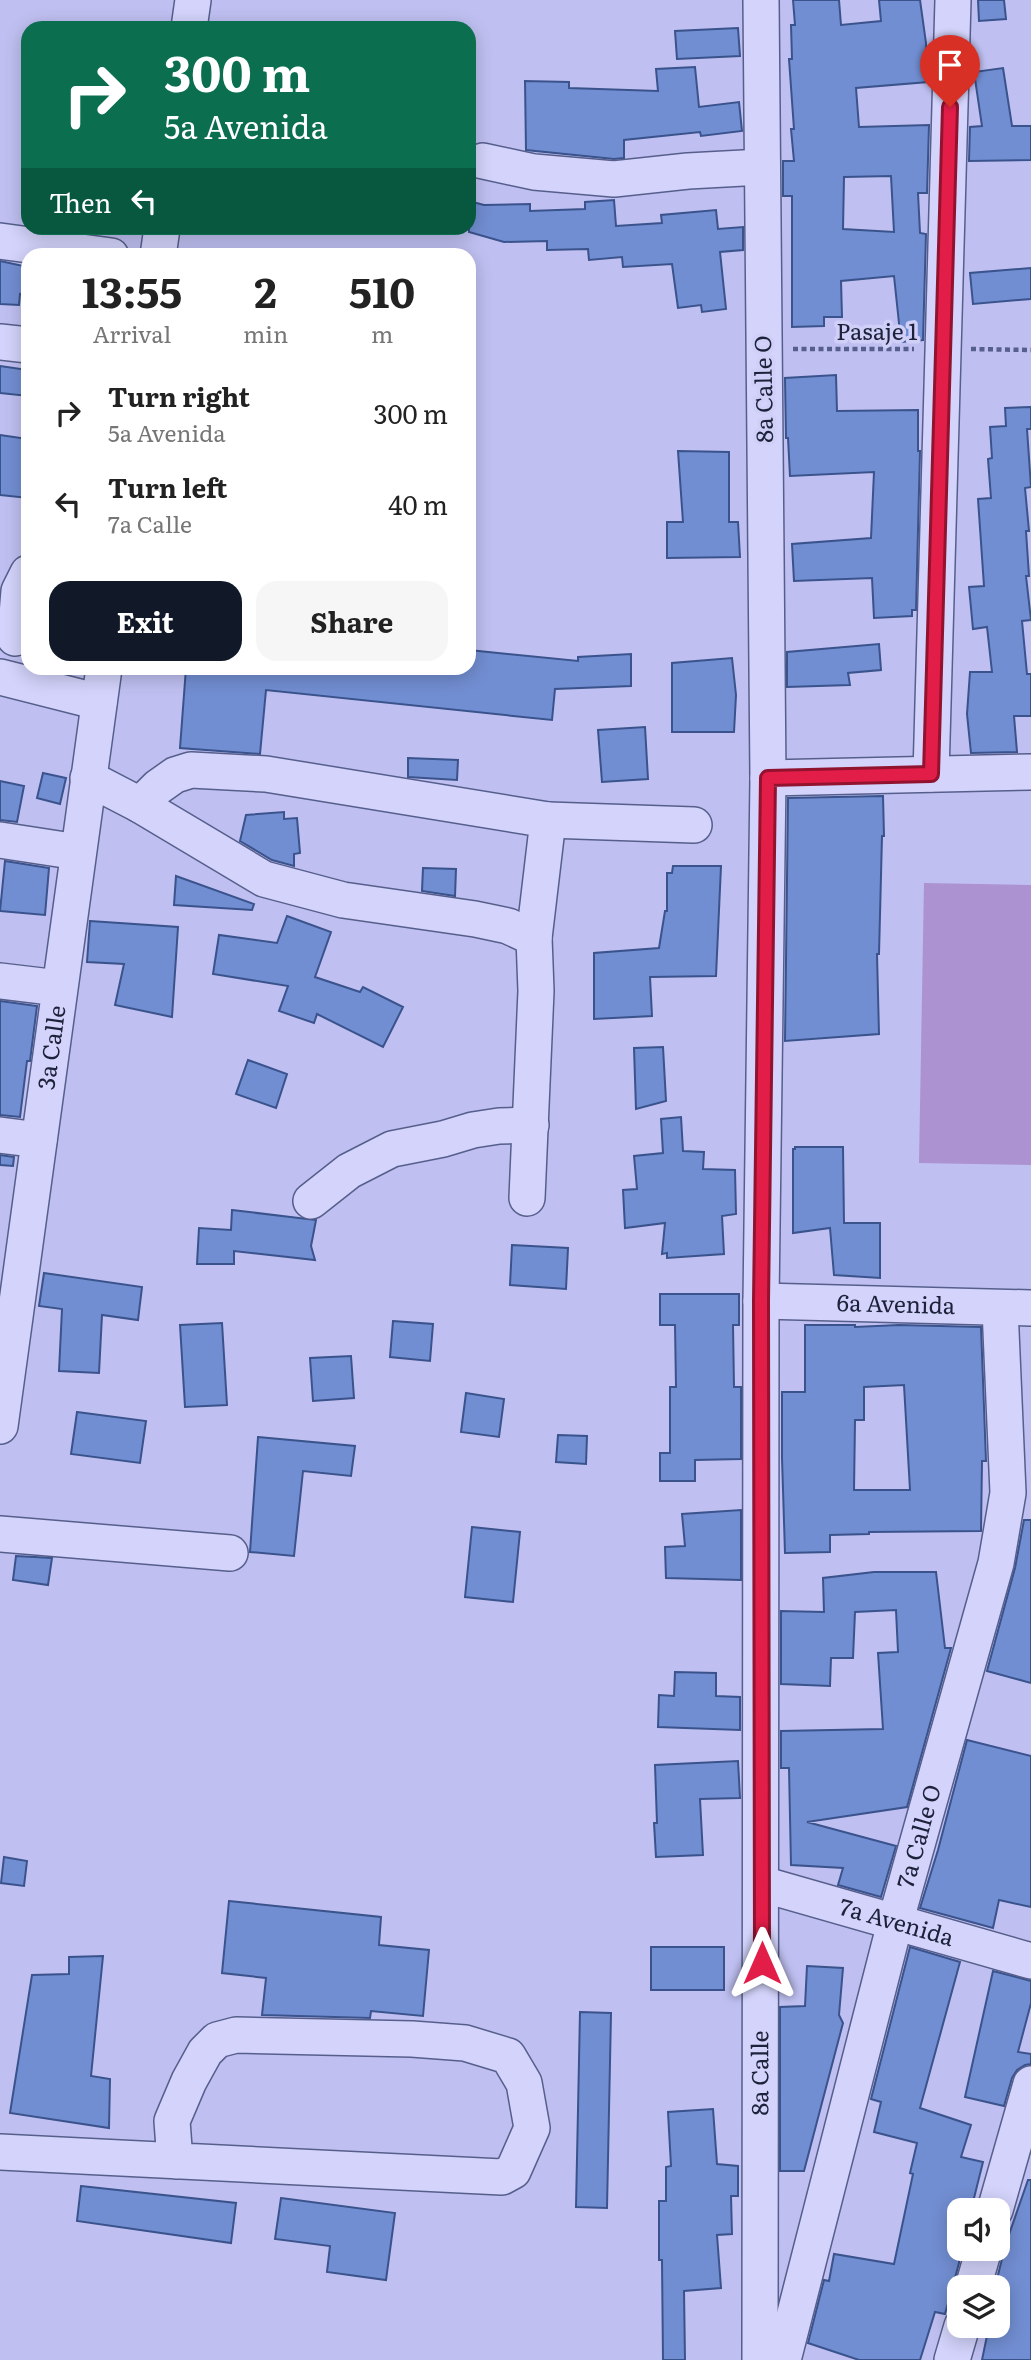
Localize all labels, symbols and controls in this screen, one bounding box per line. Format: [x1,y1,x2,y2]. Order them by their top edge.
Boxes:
text: 300 m [164,34,310,107]
pin [920,35,980,107]
icon: arrive [931,46,969,84]
icon: right [49,49,140,140]
text: 5a Avenida [164,101,328,149]
text: Then [49,182,111,221]
icon: left [125,182,163,220]
text: 13:55 [82,259,182,321]
text: 2 [254,259,277,321]
text: 510 [349,259,415,321]
street label: Pasaje 1 [836,313,918,347]
text: Arrival [93,316,171,350]
text: min [243,316,288,350]
text: m [371,316,393,350]
street label: 8a Calle O [744,335,780,443]
text: Turn right [108,376,250,415]
text: 300 m [373,393,448,432]
icon: right [49,394,87,432]
text: 5a Avenida [108,415,226,449]
text: Turn left [108,467,227,506]
text: 40 m [388,484,448,523]
icon: left [49,485,87,523]
text: 7a Calle [108,506,192,540]
button: Exit [49,581,242,661]
button: Share [256,581,448,661]
street label: 3a Calle [27,1003,73,1092]
street label: 6a Avenida [836,1284,956,1321]
street label: 7a Calle O [887,1780,948,1892]
street label: 7a Avenida [836,1888,959,1953]
position arrow [725,1926,799,2000]
street label: 8a Calle [741,2030,775,2116]
map controls [947,2198,1010,2338]
button: sound [947,2198,1010,2261]
button: layers [947,2275,1010,2338]

